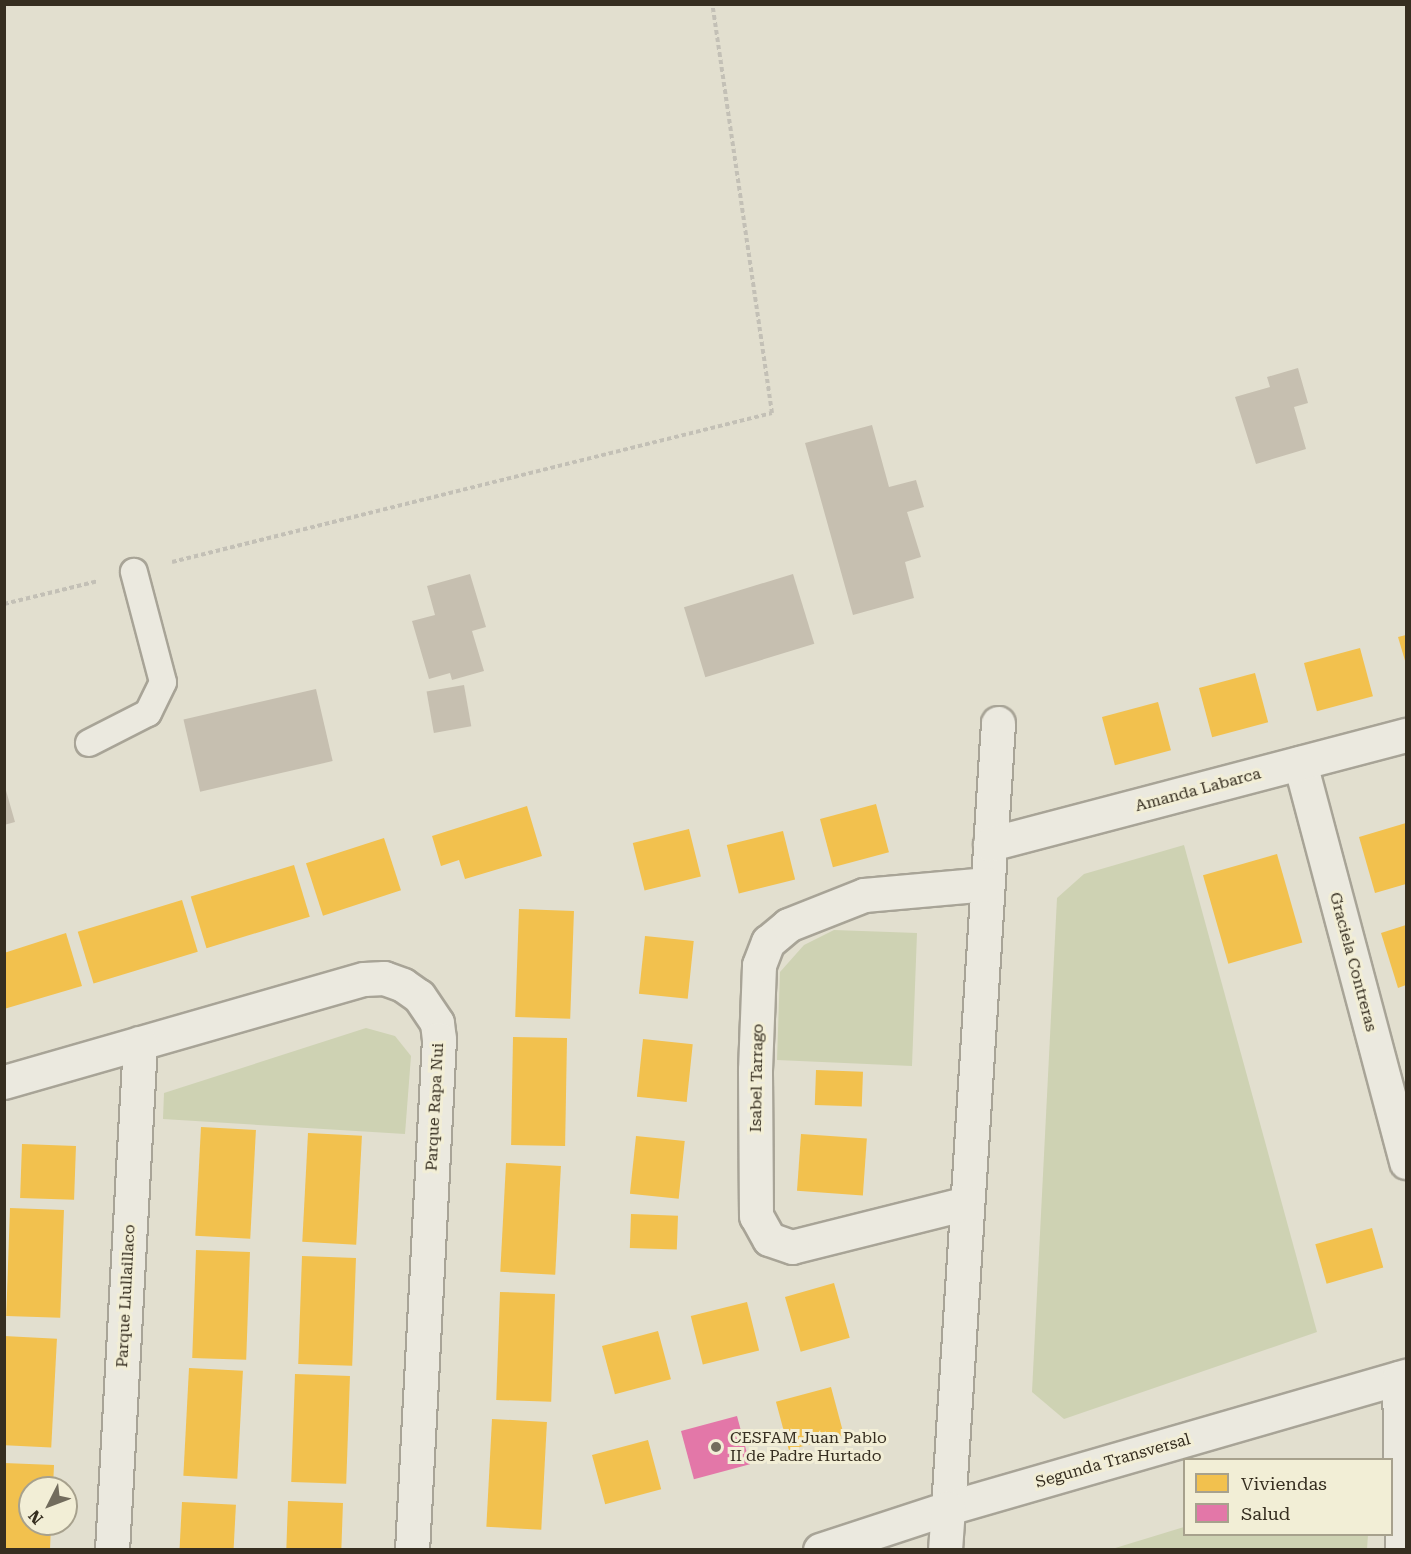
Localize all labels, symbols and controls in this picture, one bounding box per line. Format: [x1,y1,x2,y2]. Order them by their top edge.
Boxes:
street label: Amanda Labarca [1133,764,1263,816]
street label: Graciela Contreras [1325,890,1381,1034]
street label: Isabel Tarrago [746,1024,768,1132]
street label: Parque Rapa Nui [422,1042,448,1172]
street label: Parque Llullaillaco [113,1224,139,1368]
place label: CESFAM Juan Pablo II de Padre Hurtado [730,1428,887,1466]
street label: Segunda Transversal [1033,1430,1193,1492]
marker: CESFAM Juan Pablo II de Padre Hurtado [707,1438,725,1456]
legend [1183,1458,1393,1536]
text: Viviendas [1241,1473,1327,1494]
north arrow [18,1476,78,1536]
text: Salud [1241,1503,1290,1524]
text: N [25,1506,47,1528]

